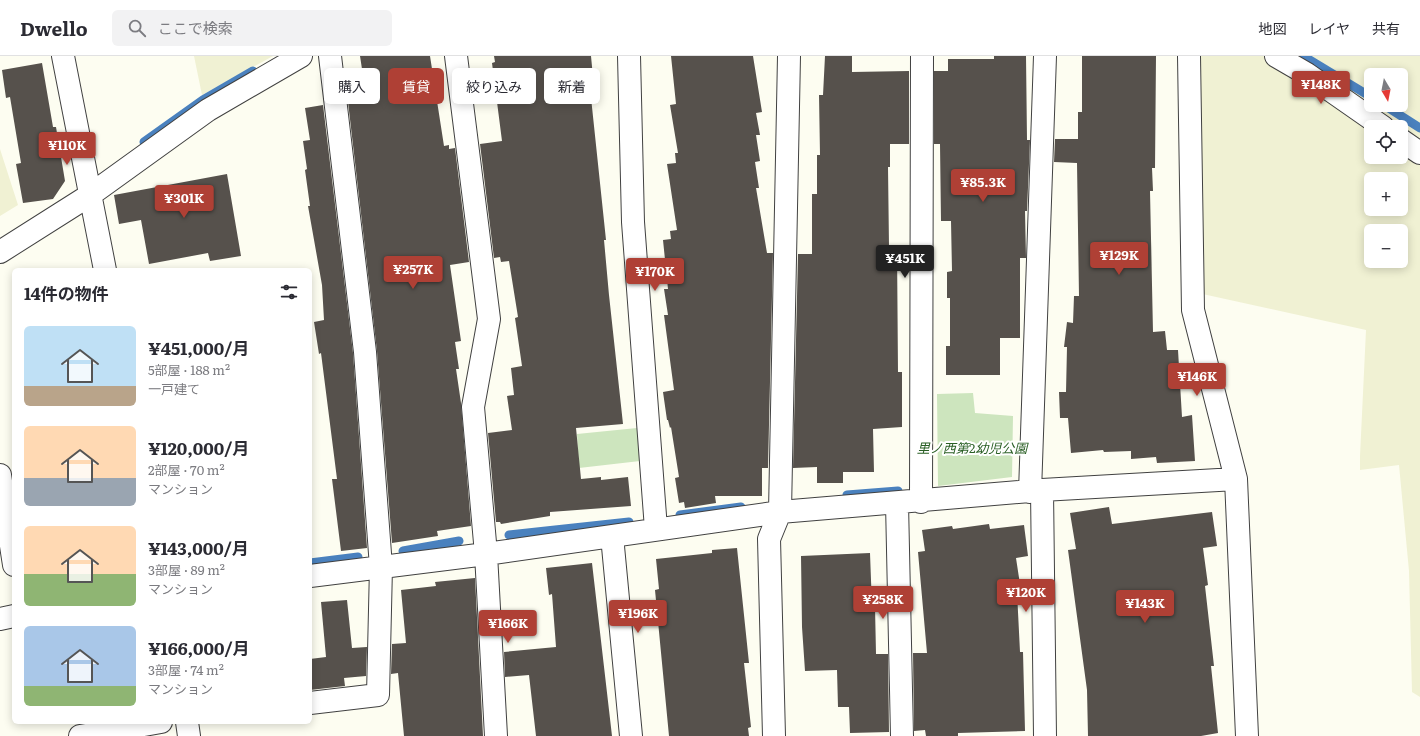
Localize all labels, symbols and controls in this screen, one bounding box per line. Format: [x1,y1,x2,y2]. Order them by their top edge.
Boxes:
search box [112,10,392,46]
text: Dwello [20,14,88,42]
text: ここで検索 [158,16,233,39]
icon: search [126,17,148,39]
text: 地図 [1258,18,1286,38]
text: レイヤ [1308,18,1350,38]
text: 共有 [1372,18,1400,38]
chip: 購入 [324,68,380,104]
chip: 賃貸 [388,68,444,104]
chip: 絞り込み [452,68,536,104]
chip: 新着 [544,68,600,104]
north arrow [1364,68,1408,112]
map controls [1364,68,1408,268]
pin: ¥148K [1293,71,1349,105]
text: ¥148K [1301,74,1341,93]
button: locate [1364,120,1408,164]
pin: ¥110K [39,132,95,166]
text: ¥110K [48,135,86,154]
pin: ¥85.3K [950,169,1016,203]
text: ¥85.3K [960,172,1006,191]
button: + [1364,172,1408,216]
pin: ¥301K [156,185,212,219]
text: ¥301K [164,188,204,207]
button: − [1364,224,1408,268]
pin: ¥129K [1091,242,1147,276]
pin: ¥451K [877,245,933,279]
text: ¥129K [1099,245,1139,264]
text: ¥451K [885,248,925,267]
pin: ¥257K [385,256,441,290]
pin: ¥170K [627,258,683,292]
text: ¥257K [393,259,433,278]
text: ¥170K [635,261,675,280]
text: 14件の物件 [24,280,109,305]
icon: filters [278,281,300,303]
text: ¥451,000/月 [148,335,250,360]
icon: home [56,342,104,390]
text: 5部屋 · 188 m² [148,360,230,379]
pin: ¥146K [1169,363,1225,397]
text: ¥146K [1177,366,1217,385]
text: 一戸建て [148,379,200,398]
text: ¥120,000/月 [148,435,250,460]
park label: 里ノ西第2幼児公園 [917,438,1029,457]
icon: home [56,442,104,490]
text: 2部屋 · 70 m² [148,460,225,479]
text: マンション [148,479,213,498]
text: ¥143,000/月 [148,535,249,560]
icon: home [56,542,104,590]
text: 3部屋 · 89 m² [148,560,225,579]
text: マンション [148,579,213,598]
pin: ¥120K [998,579,1054,613]
text: ¥120K [1006,582,1046,601]
pin: ¥258K [855,586,911,620]
text: ¥258K [862,589,904,608]
pin: ¥143K [1117,590,1173,624]
text: ¥143K [1125,593,1165,612]
pin: ¥196K [610,600,666,634]
text: ¥196K [618,603,658,622]
pin: ¥166K [480,610,536,644]
text: ¥166K [488,613,528,632]
text: ¥166,000/月 [148,635,250,660]
icon: home [56,642,104,690]
text: 3部屋 · 74 m² [148,660,224,679]
text: マンション [148,679,213,698]

